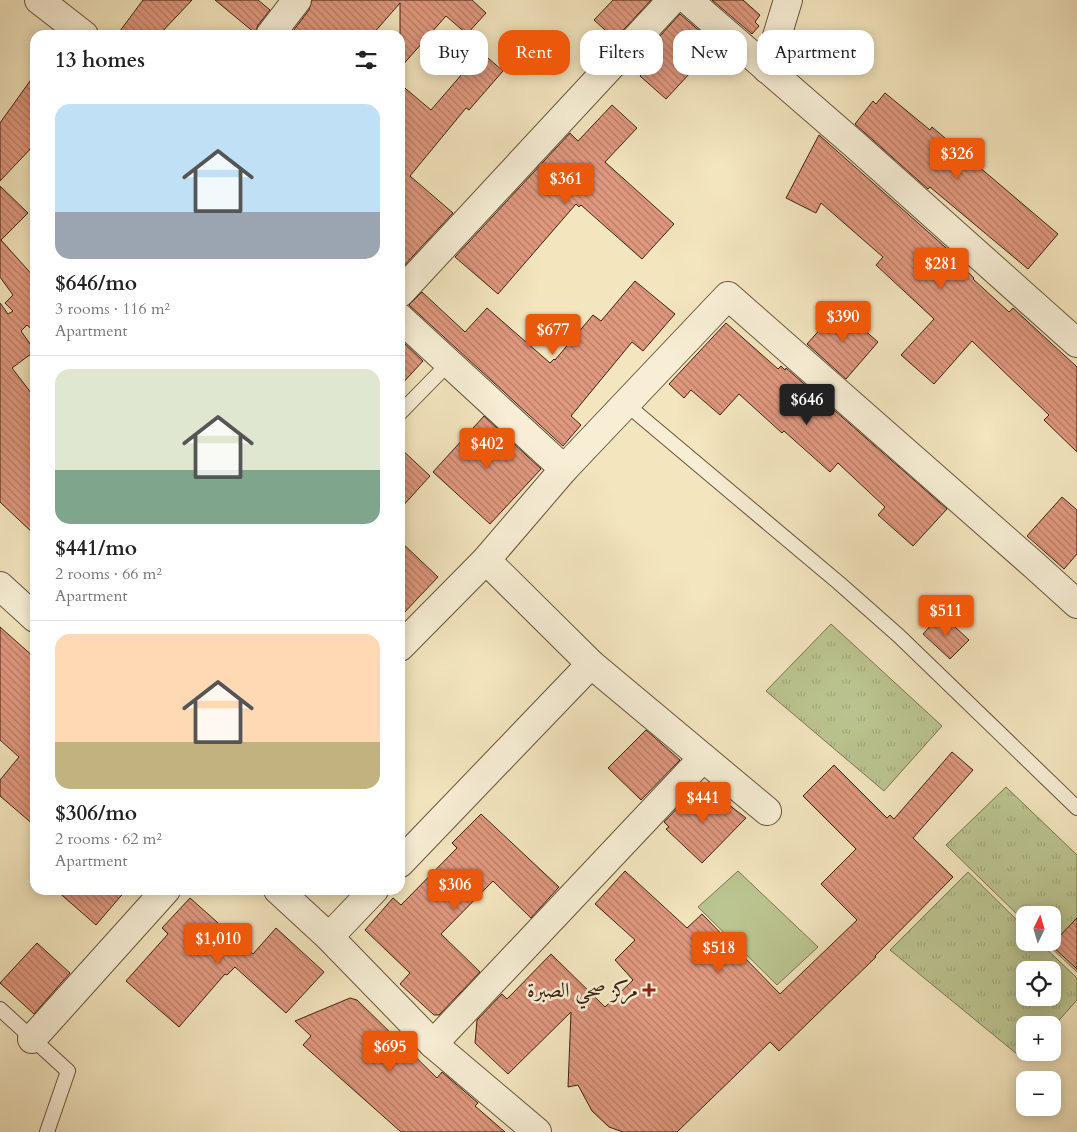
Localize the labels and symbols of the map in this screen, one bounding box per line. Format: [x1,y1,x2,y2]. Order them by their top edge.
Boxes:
pin: $326 [927,138,987,180]
pin: $361 [536,162,596,205]
pin: $281 [911,248,971,290]
pin: $390 [813,300,873,343]
pin: $677 [523,314,583,356]
pin: $646 [777,384,837,426]
pin: $402 [457,428,517,470]
pin: $511 [916,594,976,637]
pin: $441 [673,782,733,824]
pin: $306 [425,868,485,911]
north arrow [1016,906,1061,951]
pin: $1,010 [177,922,259,965]
pin: $518 [689,932,749,974]
place label: مركز صحي الصبرة [527,976,638,1010]
marker: مركز صحي الصبرة [642,983,656,997]
pin: $695 [360,1030,420,1073]

